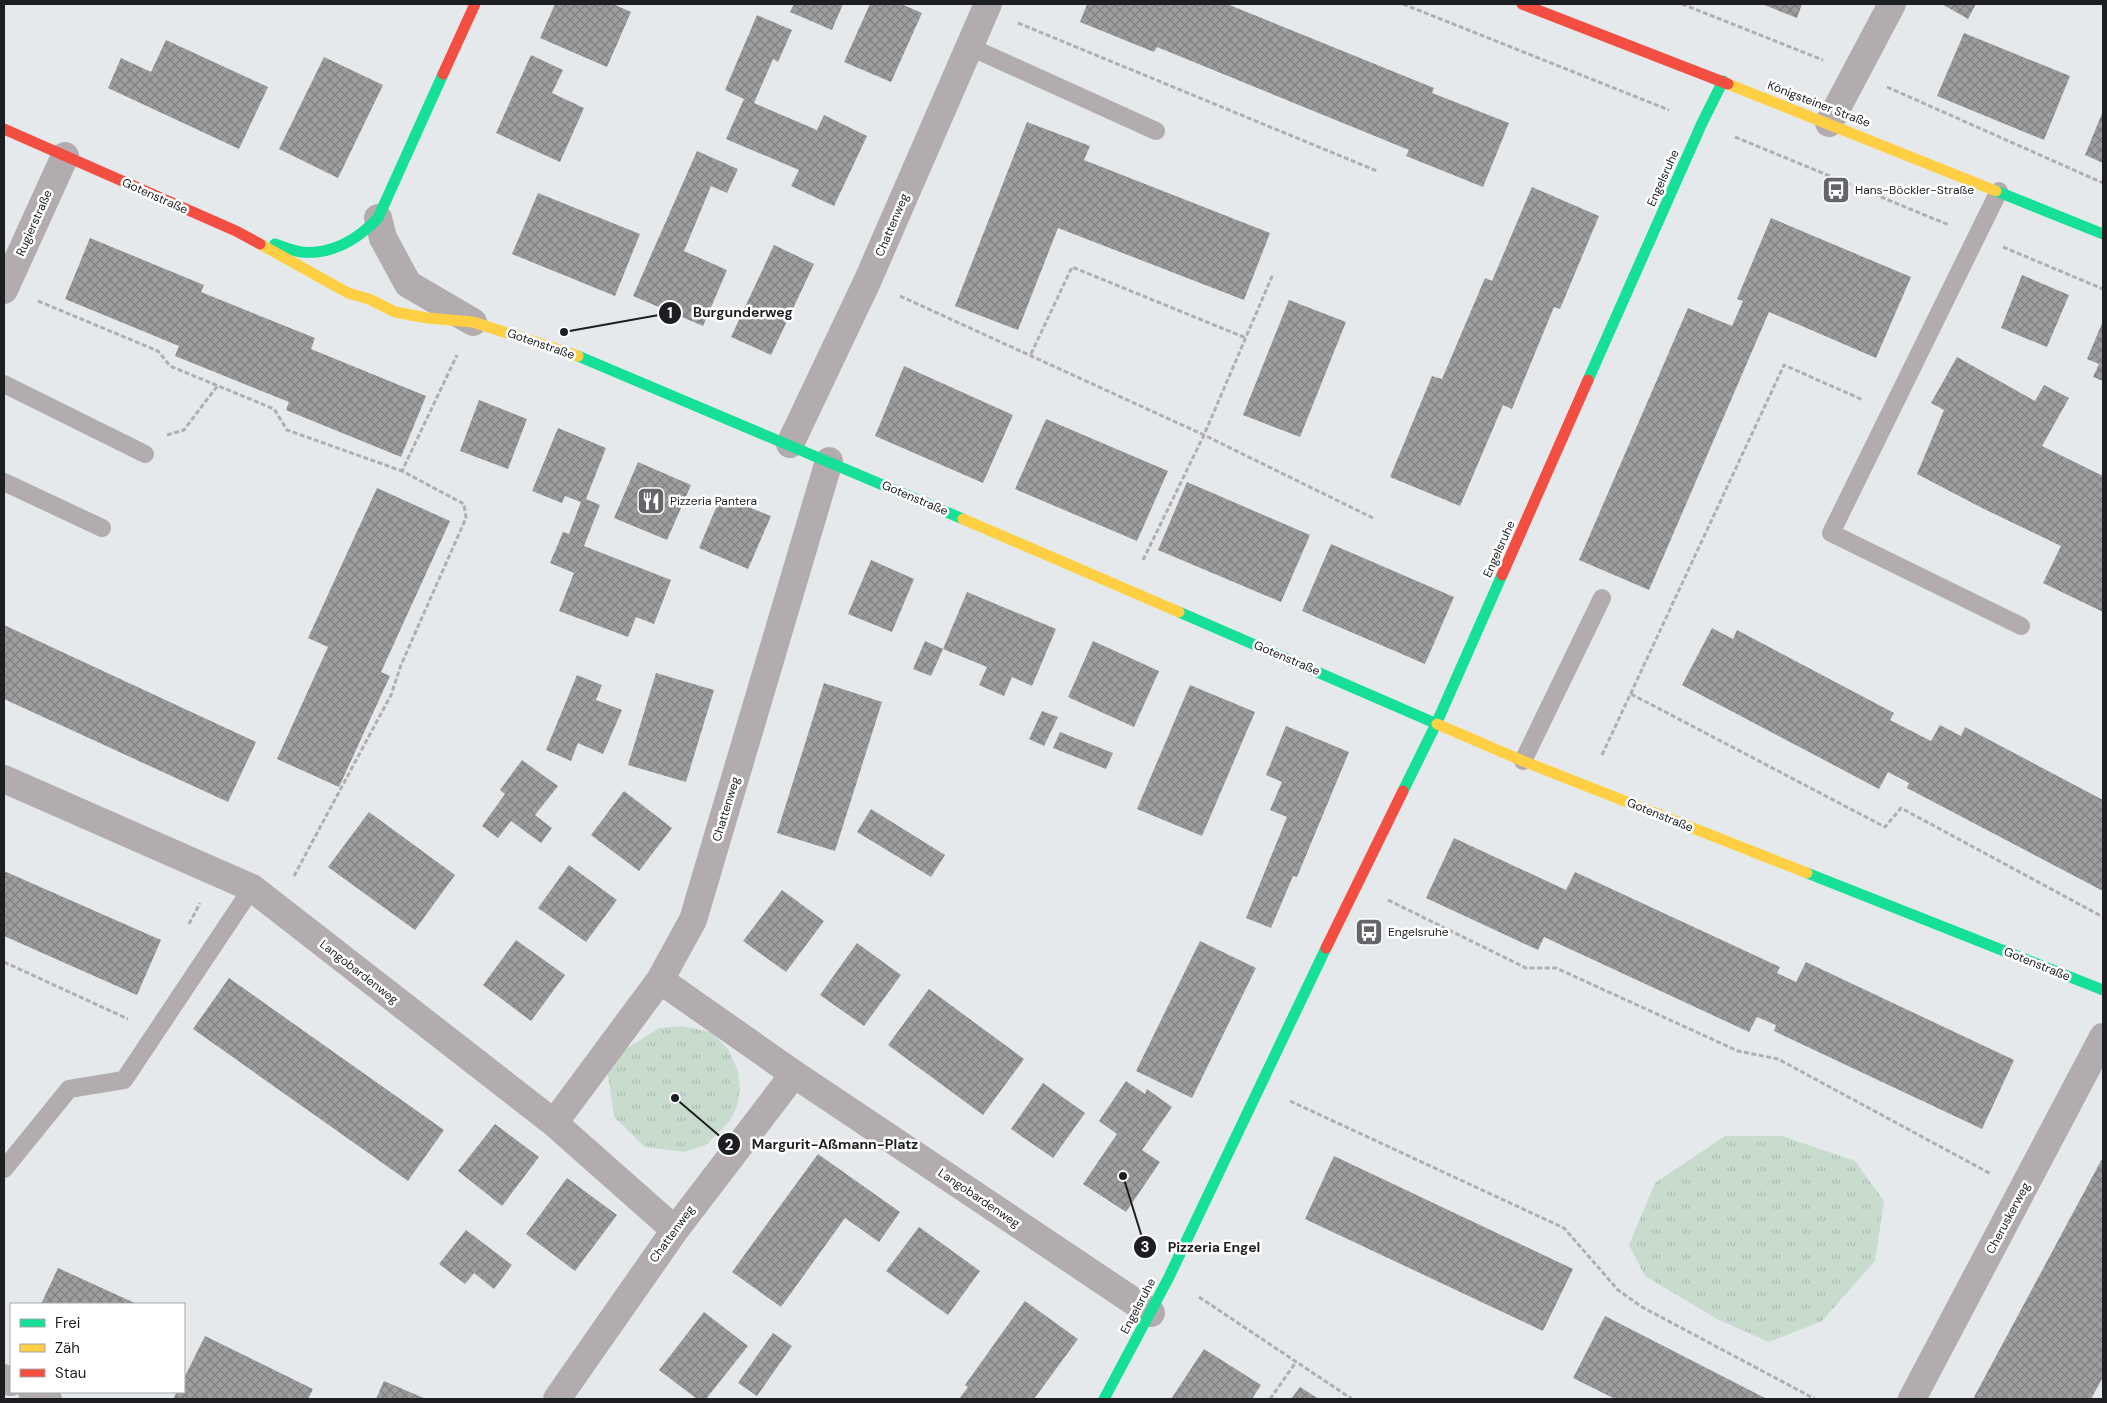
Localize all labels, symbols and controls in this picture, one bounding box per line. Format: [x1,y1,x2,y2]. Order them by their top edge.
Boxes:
street label: Königsteiner Straße [1765,77,1873,131]
street label: Engelsruhe [1643,147,1683,209]
street label: Gotenstraße [120,174,190,218]
bus stop icon: Hans-Böckler-Straße [1821,175,1851,205]
place label: Hans-Böckler-Straße [1855,182,1974,198]
street label: Rugierstraße [12,187,56,259]
street label: Chattenweg [872,191,913,259]
callout: Burgunderweg [658,298,803,327]
text: 1 [667,303,673,323]
text: Burgunderweg [693,303,793,321]
street label: Gotenstraße [505,325,577,363]
street label: Gotenstraße [880,477,951,519]
restaurant icon: Pizzeria Pantera [636,486,666,516]
place label: Pizzeria Pantera [670,493,757,509]
street label: Engelsruhe [1479,518,1519,580]
street label: Gotenstraße [1252,637,1323,679]
street label: Chattenweg [709,774,744,843]
street label: Gotenstraße [1624,794,1696,836]
bus stop icon: Engelsruhe [1354,917,1384,947]
place label: Engelsruhe [1388,924,1449,940]
street label: Langobardenweg [317,936,402,1008]
street label: Gotenstraße [2001,943,2073,985]
callout: Margurit-Aßmann-Platz [717,1130,928,1159]
text: 2 [725,1135,734,1155]
text: Margurit-Aßmann-Platz [752,1135,918,1153]
street label: Langobardenweg [935,1165,1023,1231]
street label: Cheruskerweg [1982,1179,2034,1257]
street label: Chattenweg [646,1202,698,1266]
callout: Pizzeria Engel [1133,1233,1270,1262]
text: 3 [1140,1237,1150,1257]
text: Pizzeria Engel [1168,1238,1260,1256]
street label: Engelsruhe [1117,1275,1159,1337]
legend [10,1303,185,1393]
text: Frei [55,1313,80,1333]
text: Zäh [55,1338,80,1358]
text: Stau [55,1363,86,1383]

